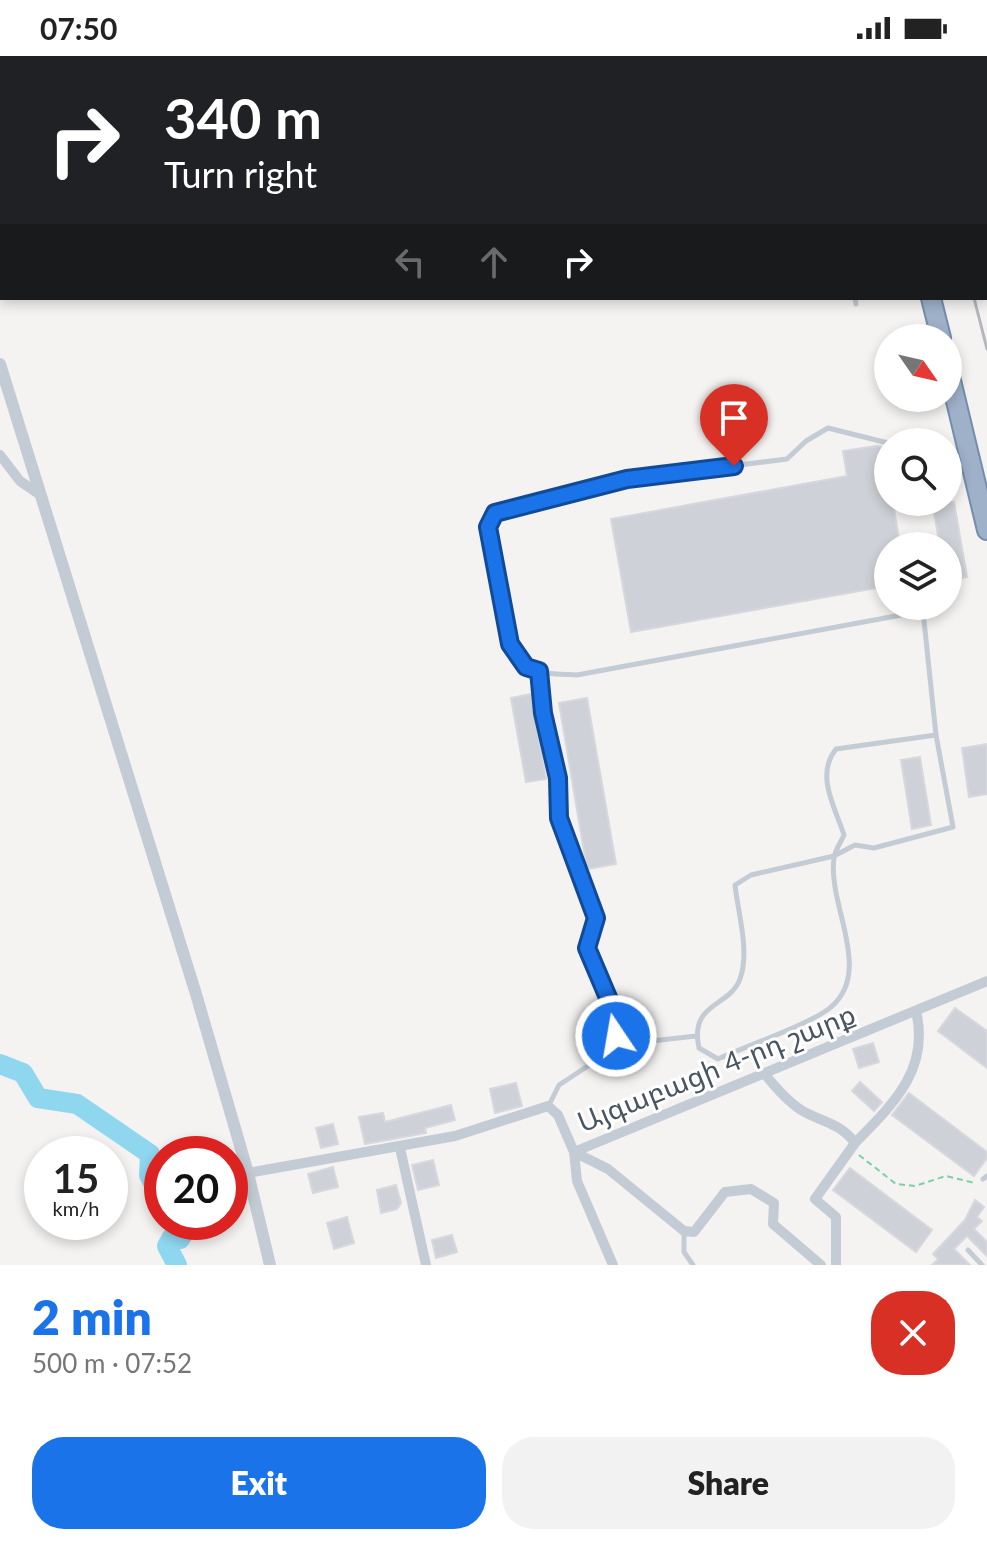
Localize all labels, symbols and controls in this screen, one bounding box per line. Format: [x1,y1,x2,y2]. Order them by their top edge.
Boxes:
text: 07:50 [40,10,117,46]
text: 340 m [164,84,322,151]
icon: right [32,88,136,192]
text: Turn right [164,152,317,196]
icon: left [388,240,432,284]
icon: ahead [472,240,516,284]
icon: right [556,240,600,284]
north arrow [874,324,962,412]
map controls [874,324,962,620]
pin [700,384,768,466]
icon: arrive [712,396,756,440]
button: search [874,428,962,516]
button: layers [874,532,962,620]
position arrow [574,994,658,1078]
street label: Այգաբացի 4-րդ շարք [572,996,860,1139]
speed limit sign: 20 [144,1136,248,1240]
text: 15 [53,1154,99,1202]
text: km/h [53,1196,99,1220]
text: 2 min [32,1288,152,1345]
button: close [871,1291,955,1375]
text: 500 m · 07:52 [32,1347,192,1379]
button: Exit [32,1437,486,1529]
button: Share [502,1437,955,1529]

